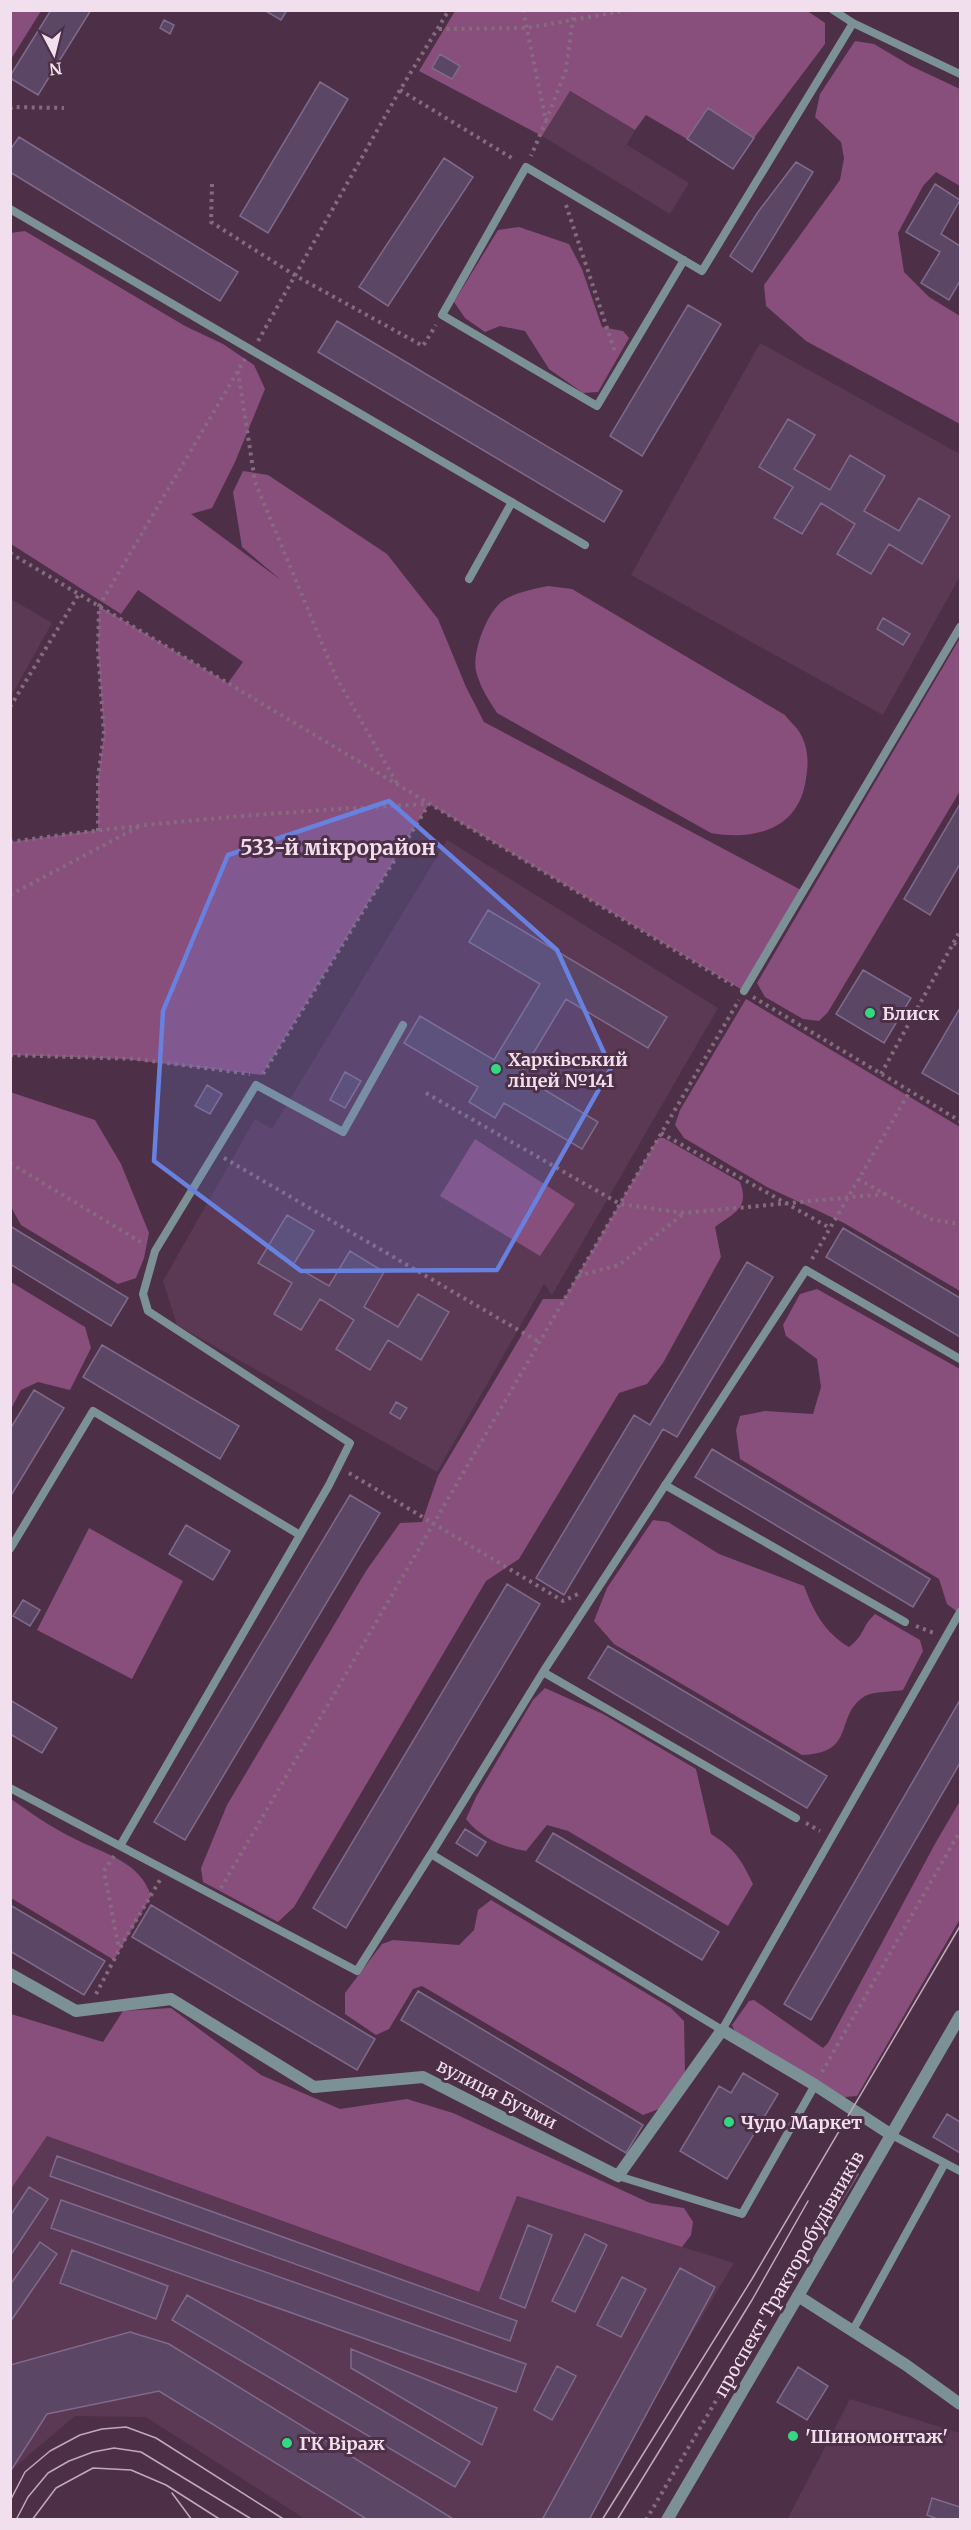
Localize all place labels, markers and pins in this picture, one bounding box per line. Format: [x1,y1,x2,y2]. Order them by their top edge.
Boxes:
place label: Блиск [882,1002,939,1025]
marker: Блиск [863,1006,877,1020]
place label: Харківський ліцей №141 [508,1048,628,1092]
marker: Харківський ліцей №141 [489,1062,503,1076]
place label: Чудо Маркет [741,2111,862,2134]
marker: Чудо Маркет [722,2115,736,2129]
place label: 'Шиномонтаж' [805,2425,948,2448]
marker: 'Шиномонтаж' [786,2429,800,2443]
place label: ГК Віраж [299,2432,385,2455]
marker: ГК Віраж [280,2436,294,2450]

